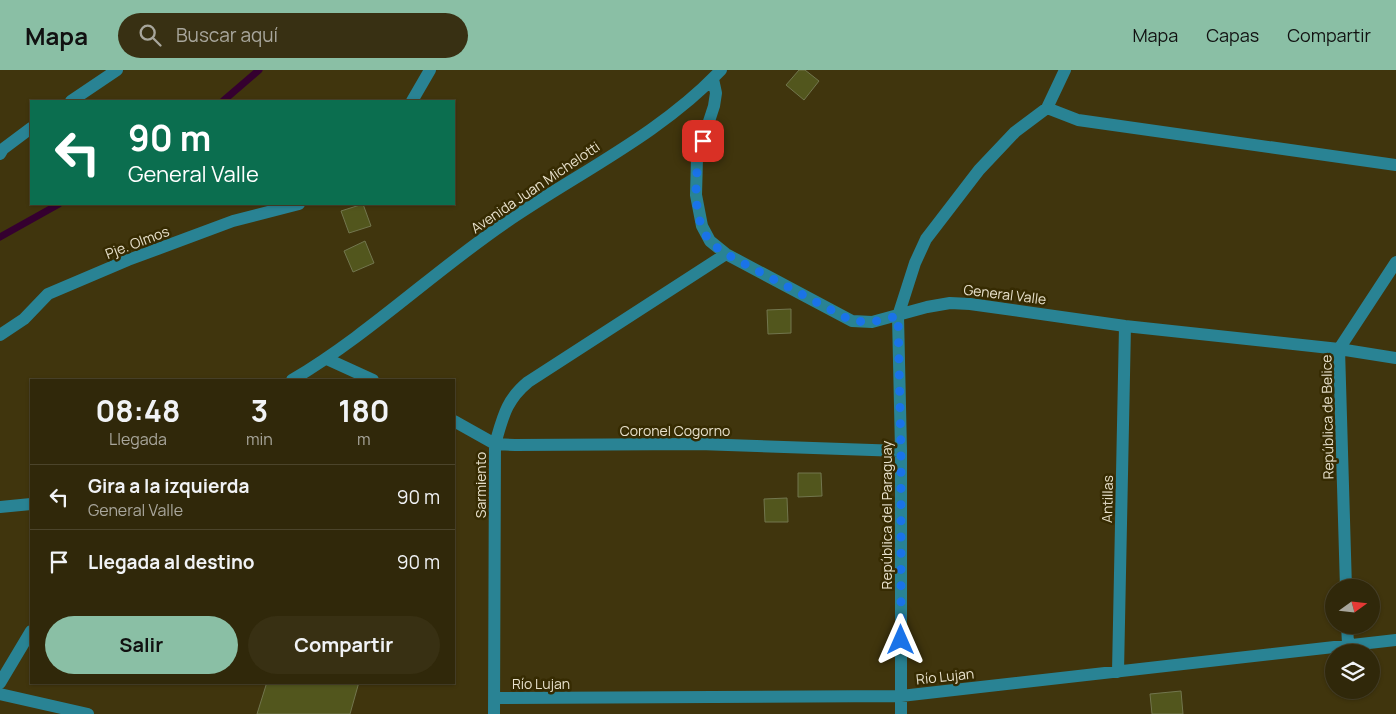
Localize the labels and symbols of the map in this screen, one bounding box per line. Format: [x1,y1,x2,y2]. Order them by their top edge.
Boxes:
pin [682,120,724,162]
street label: Avenida Juan Michelotti [467,137,603,237]
street label: Pje. Olmos [102,221,172,263]
street label: General Valle [963,279,1047,309]
street label: República de Belice [1316,354,1338,480]
street label: Coronel Cogorno [620,421,730,440]
street label: República del Paraguay [877,440,896,589]
street label: Sarmiento [471,452,490,518]
street label: Antillas [1097,475,1117,523]
north arrow [1325,579,1380,634]
position arrow [874,613,926,665]
street label: Río Lujan [915,664,975,688]
street label: Río Lujan [512,674,570,693]

